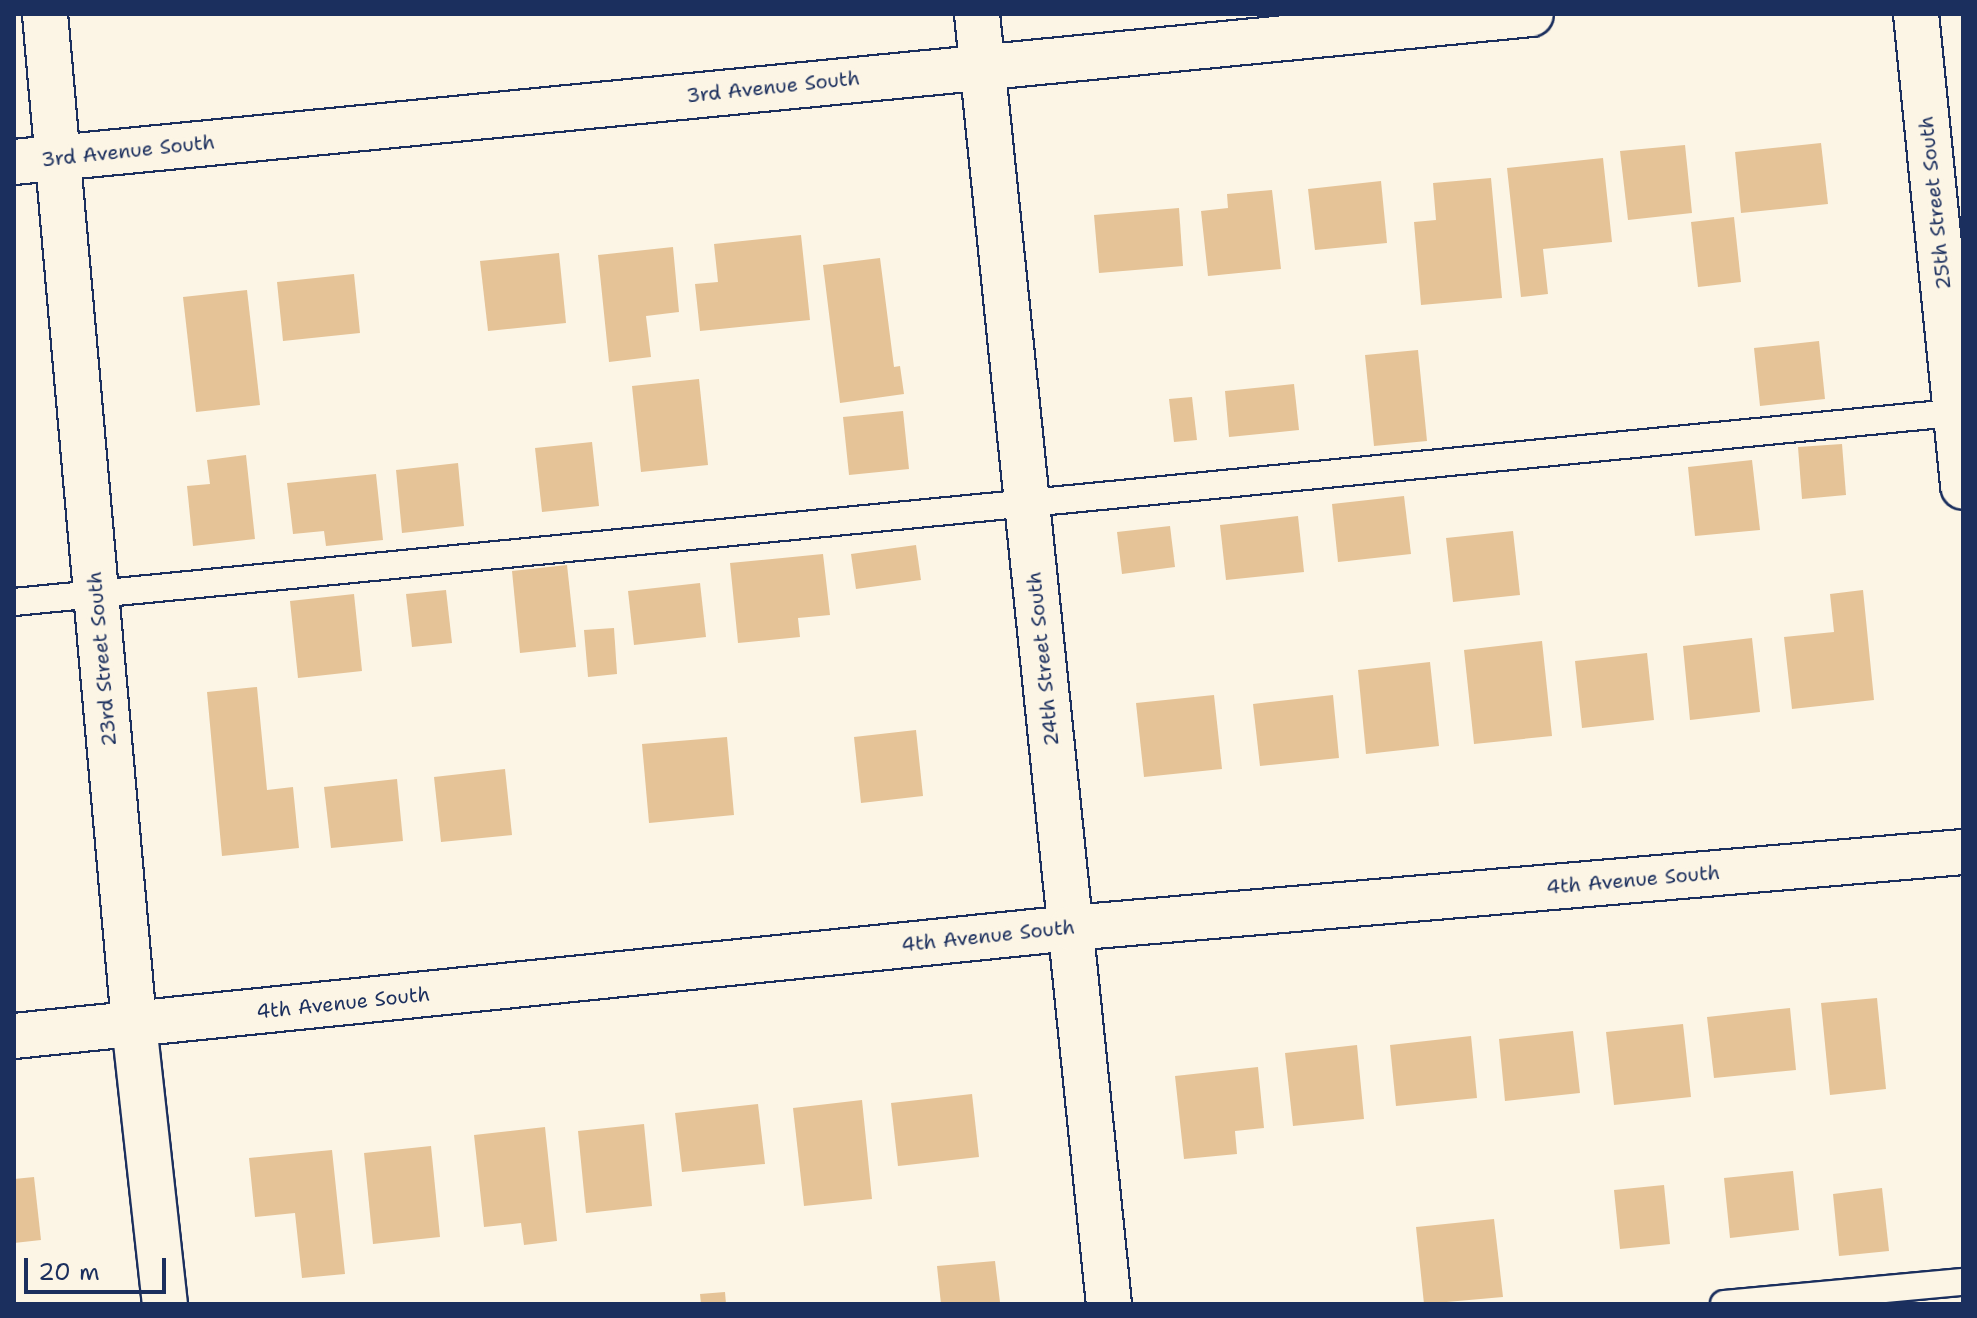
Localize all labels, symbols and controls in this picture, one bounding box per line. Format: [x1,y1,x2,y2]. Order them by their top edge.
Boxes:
street label: 3rd Avenue South [685,66,861,108]
street label: 25th Street South [1914,115,1956,291]
street label: 3rd Avenue South [40,130,216,172]
street label: 23rd Street South [82,571,122,747]
street label: 24th Street South [1022,571,1064,747]
street label: 4th Avenue South [1545,860,1721,900]
street label: 4th Avenue South [900,915,1076,957]
street label: 4th Avenue South [255,982,431,1024]
scale bar [28,1242,170,1292]
text: 20 m [38,1256,100,1288]

